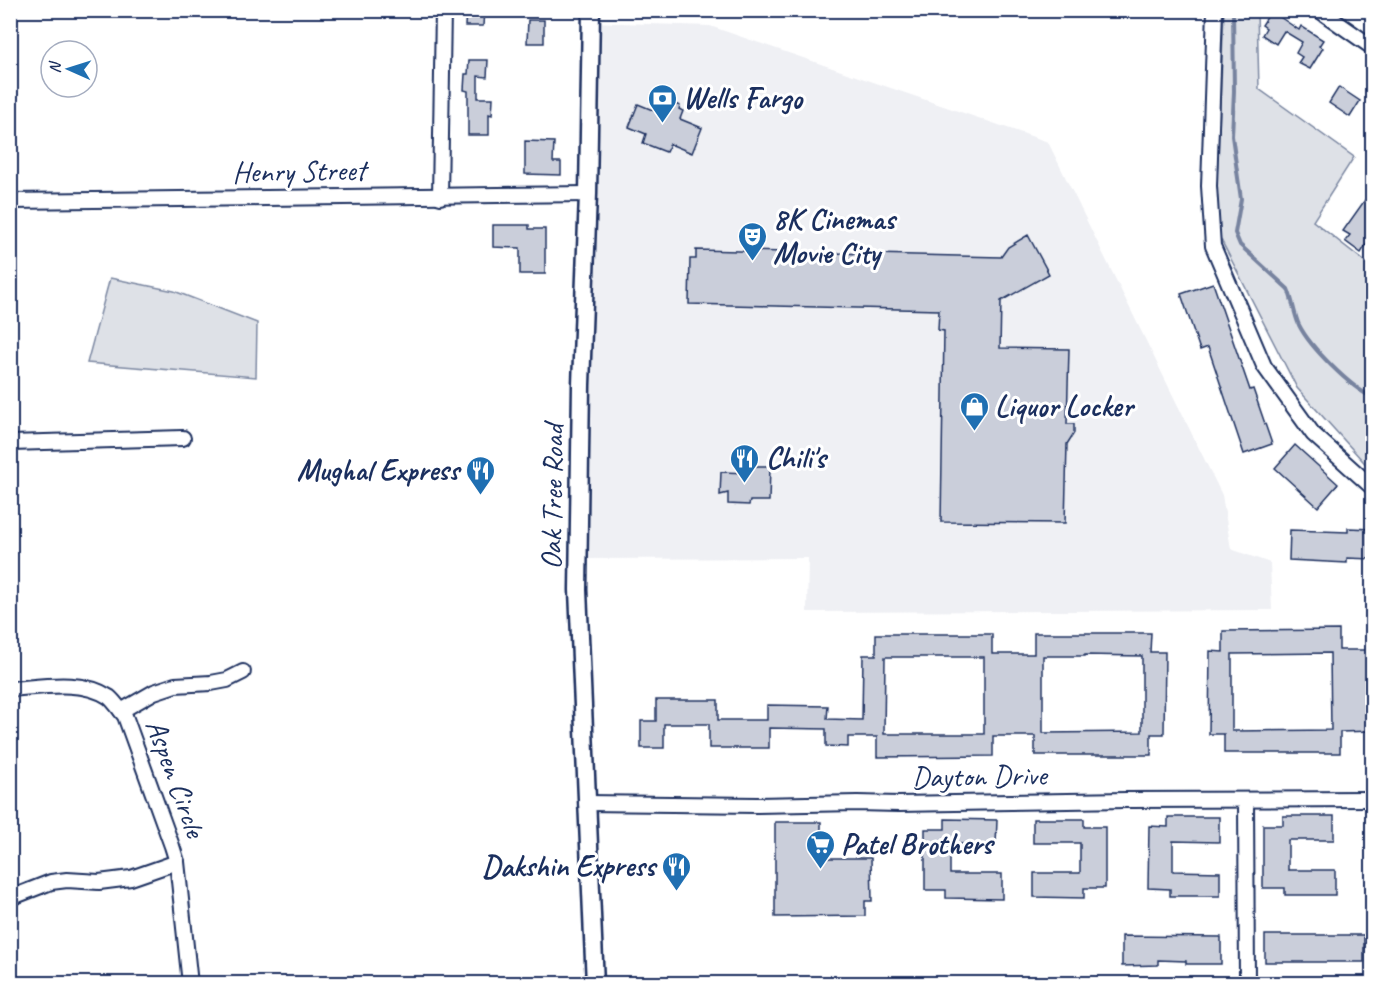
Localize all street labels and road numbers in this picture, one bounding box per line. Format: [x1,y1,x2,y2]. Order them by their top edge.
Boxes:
street label: Henry Street [232,151,370,191]
street label: Oak Tree Road [532,420,572,570]
street label: Aspen Circle [137,714,216,844]
street label: Dayton Drive [911,756,1049,796]

